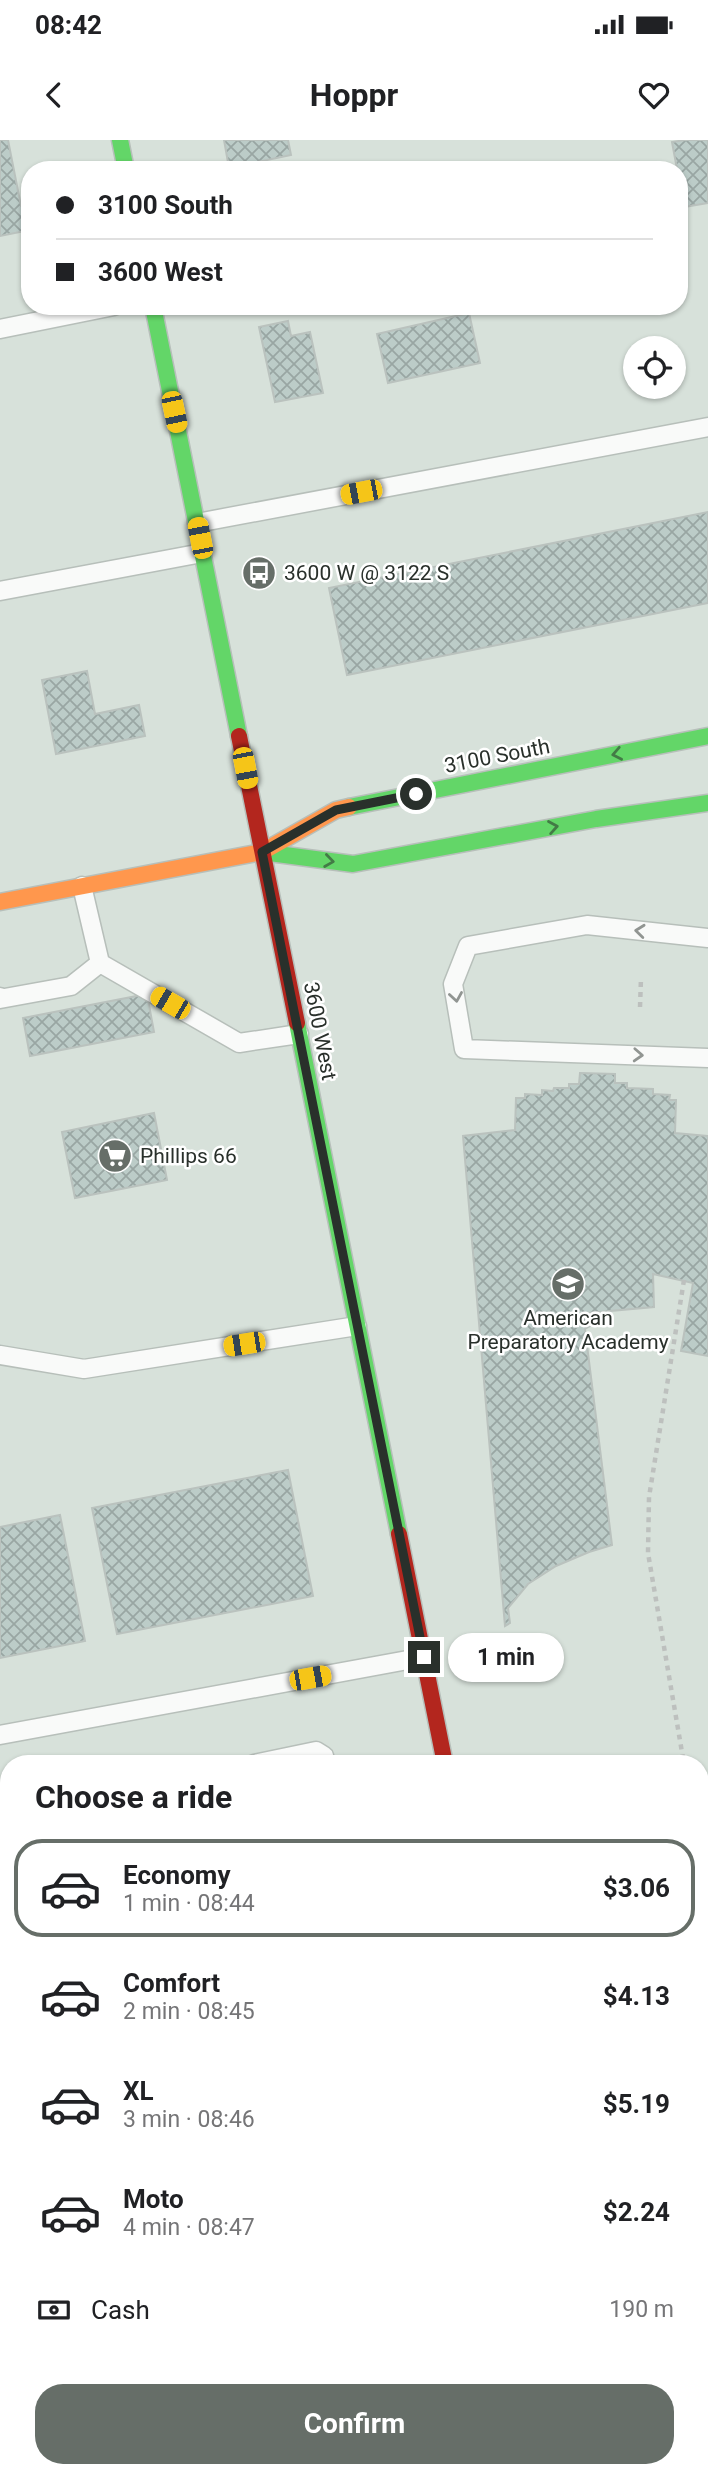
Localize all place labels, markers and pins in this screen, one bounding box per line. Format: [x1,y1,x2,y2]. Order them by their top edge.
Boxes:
bus stop icon: 3600 W @ 3122 S [240,554,278,592]
place label: 3600 W @ 3122 S [284,561,449,585]
supermarket icon: Phillips 66 [96,1137,134,1175]
place label: Phillips 66 [140,1144,237,1168]
school or university icon: American Preparatory Academy [549,1265,587,1303]
place label: American Preparatory Academy [467,1306,669,1354]

